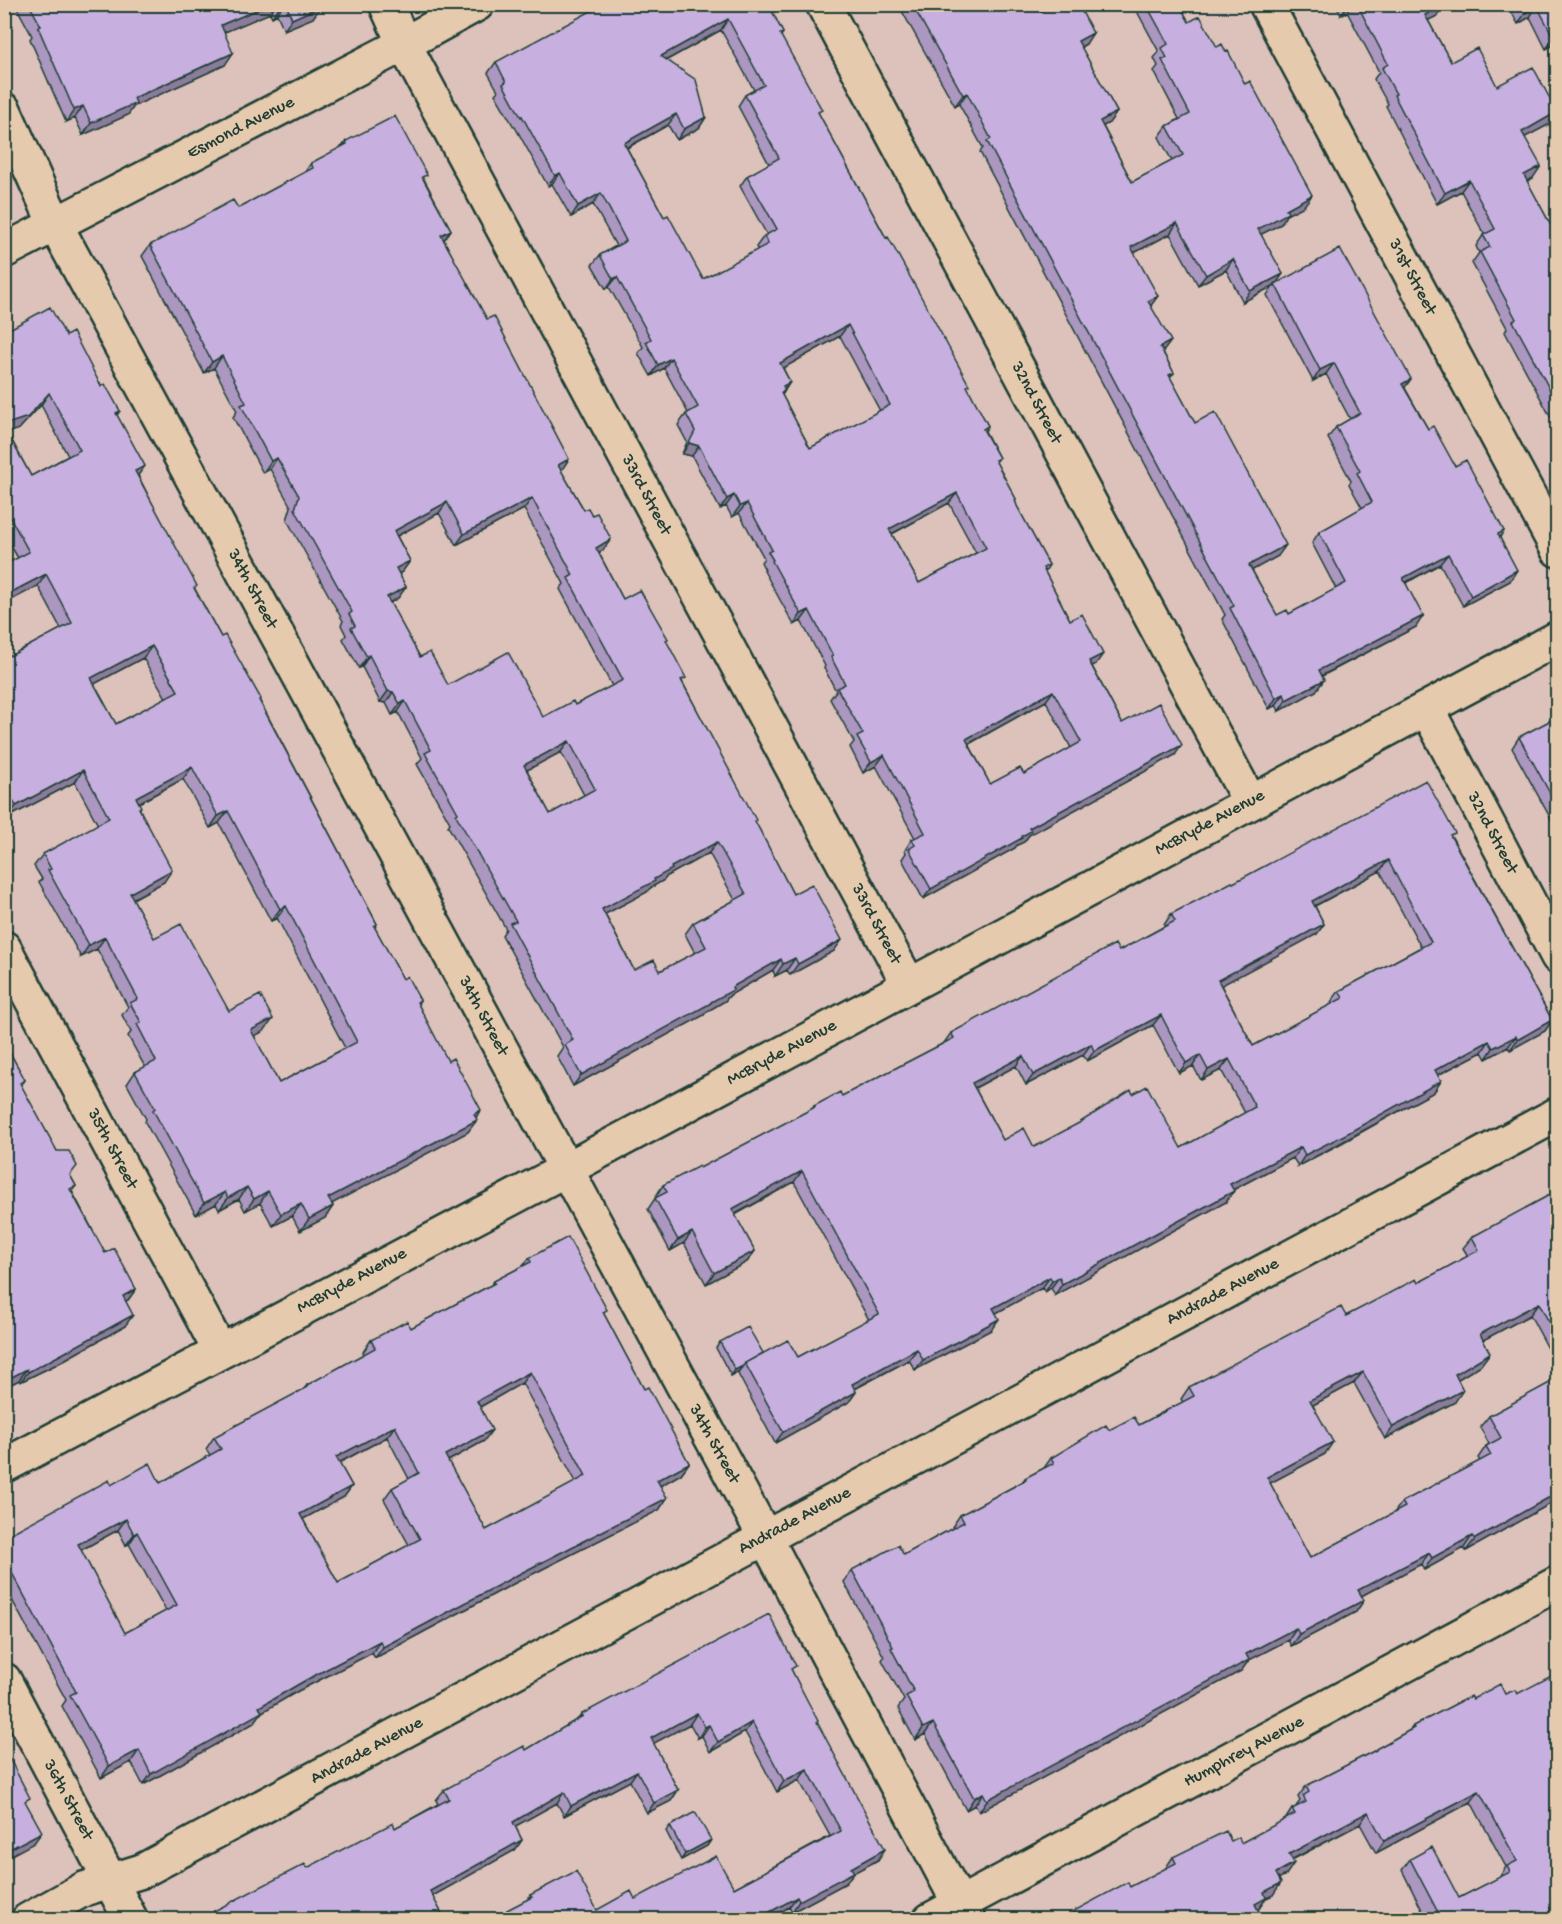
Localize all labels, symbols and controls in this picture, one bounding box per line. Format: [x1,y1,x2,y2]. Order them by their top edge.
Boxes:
street label: Esmond Avenue [184,92,299,164]
street label: 31st Street [1383,235,1441,320]
street label: 32nd Street [1005,358,1067,449]
street label: 33rd Street [616,450,677,540]
street label: 34th Street [222,545,282,634]
street label: McBryde Avenue [1152,785,1269,861]
street label: 32nd Street [1461,788,1523,879]
street label: 33rd Street [846,879,907,969]
street label: 34th Street [453,972,513,1061]
street label: McBryde Avenue [724,1015,841,1091]
street label: 35th Street [82,1104,143,1194]
street label: McBryde Avenue [294,1243,411,1319]
street label: Andrade Avenue [1163,1253,1283,1330]
street label: 34th Street [683,1400,745,1489]
street label: Andrade Avenue [735,1482,855,1559]
street label: Humphrey Avenue [1180,1711,1308,1792]
street label: Andrade Avenue [307,1712,427,1789]
street label: 36th Street [38,1755,99,1845]

